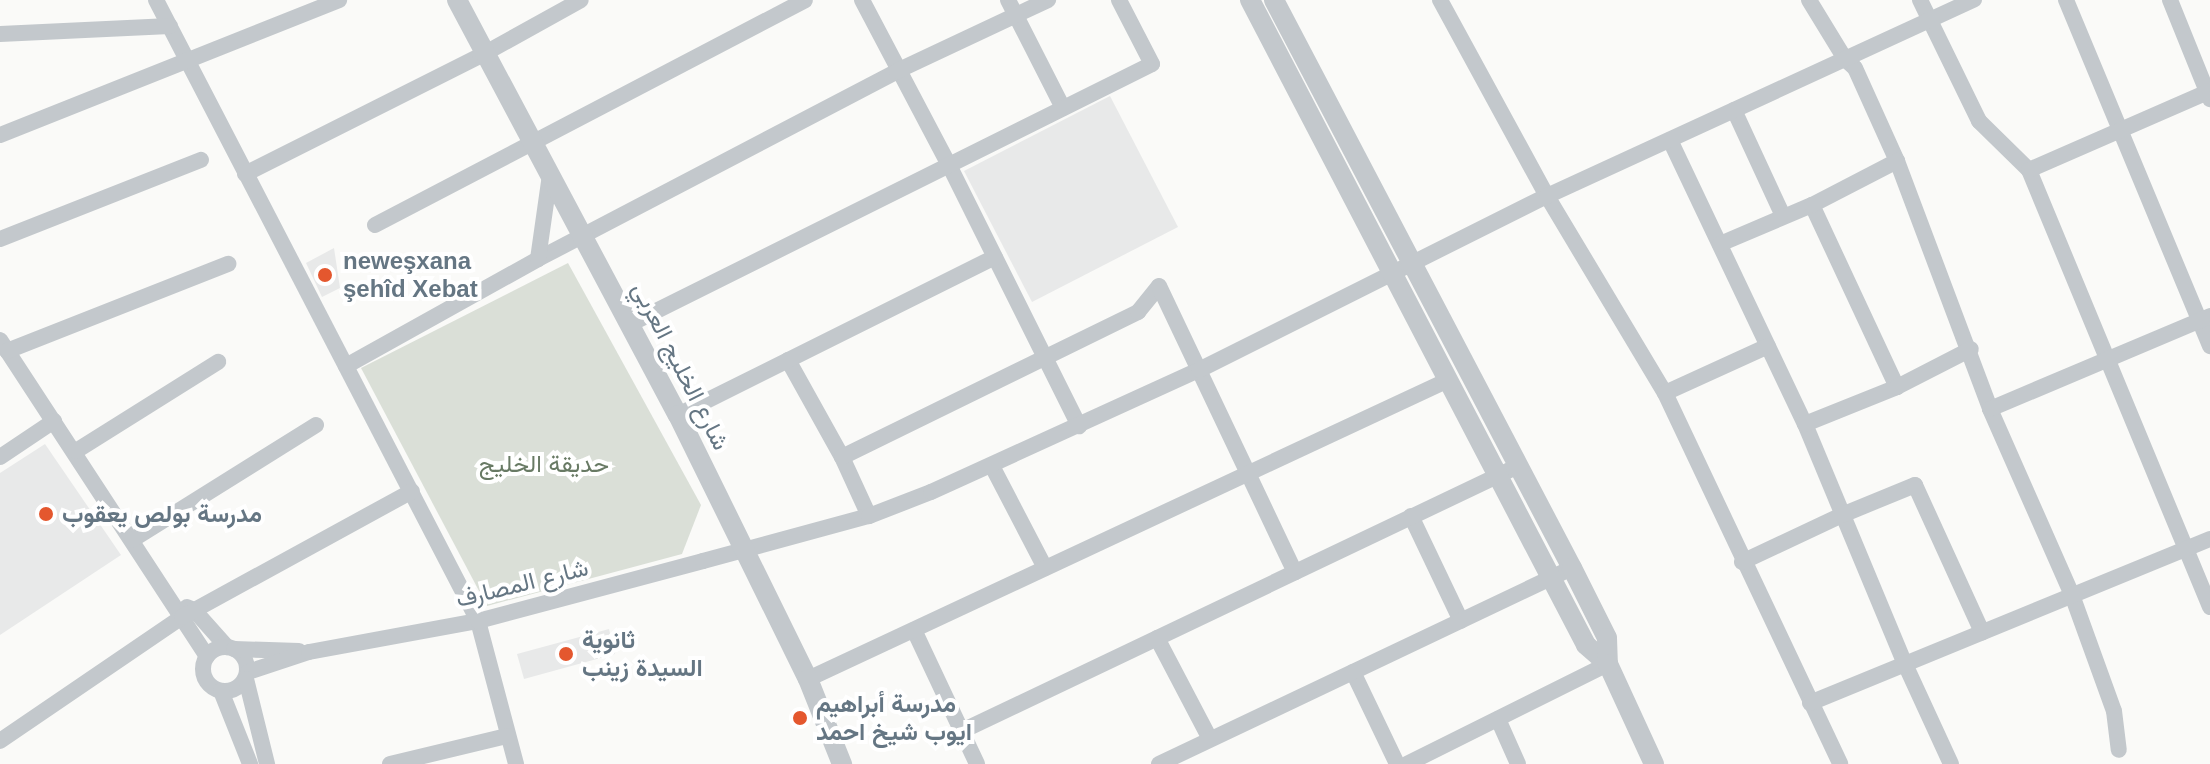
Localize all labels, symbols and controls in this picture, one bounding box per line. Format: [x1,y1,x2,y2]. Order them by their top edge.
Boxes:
place label: neweşxana şehîd Xebat [343,247,478,303]
marker: neweşxana şehîd Xebat [314,264,336,286]
street label: شارع الخليج العربي [626,277,736,455]
park label: حديقة الخليج [479,450,609,478]
place label: مدرسة بولص يعقوب [62,500,262,528]
marker: مدرسة بولص يعقوب [37,505,55,523]
street label: شارع المصارف [453,553,591,613]
place label: ثانوية السيدة زينب [582,626,703,682]
marker: ثانوية السيدة زينب [557,645,575,663]
place label: مدرسة أبراهيم ايوب شيخ احمد [816,690,972,746]
marker: مدرسة أبراهيم ايوب شيخ احمد [791,709,809,727]

